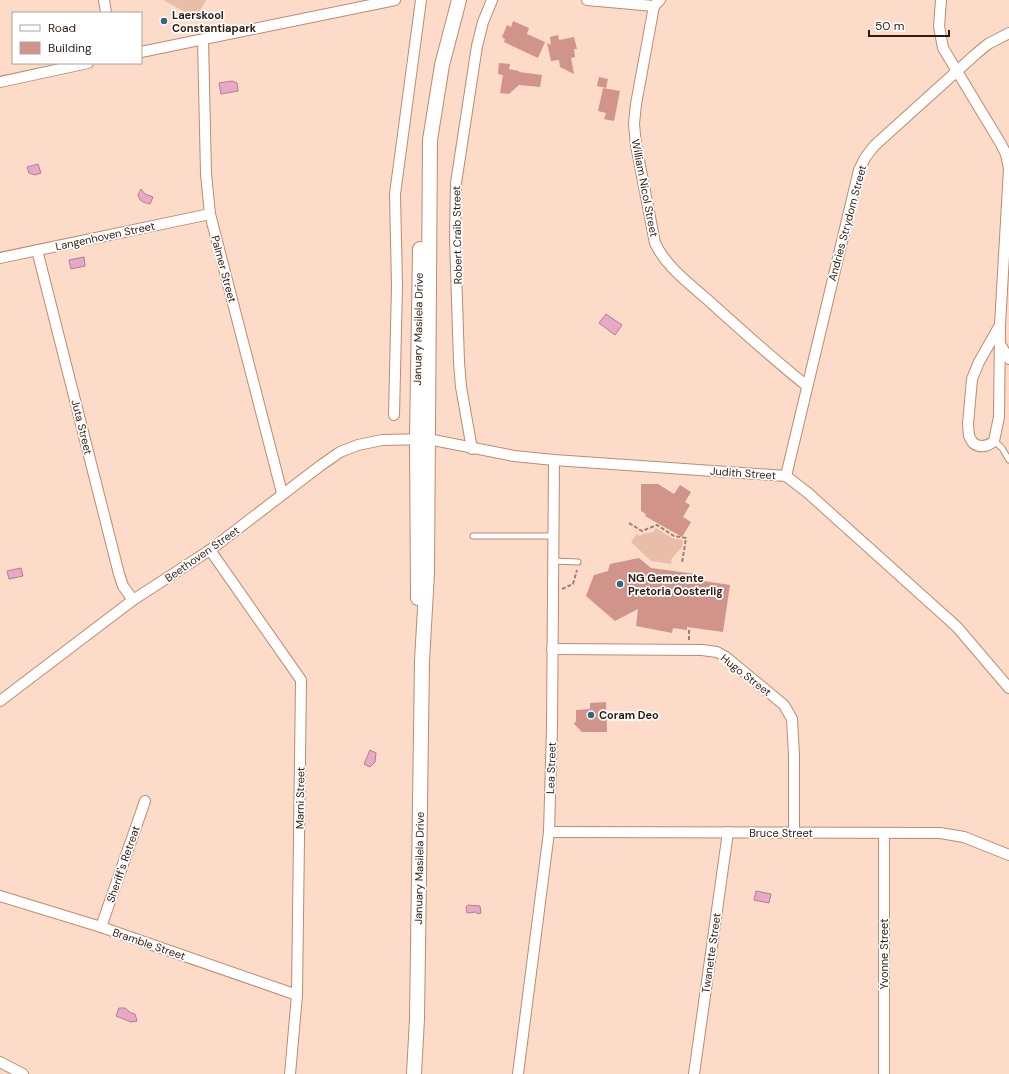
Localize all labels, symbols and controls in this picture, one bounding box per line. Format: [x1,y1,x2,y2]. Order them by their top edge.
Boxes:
place label: Laerskool Constantiapark [172,8,257,35]
legend [12,12,142,64]
scale bar [869,12,949,38]
marker: Laerskool Constantiapark [159,16,169,26]
text: 50 m [875,18,904,34]
text: Road [48,20,76,36]
text: Building [48,40,92,56]
street label: William Nicol Street [629,138,661,238]
street label: Andries Strydom Street [825,163,869,283]
street label: Robert Craib Street [449,186,465,284]
street label: Langenhoven Street [54,219,156,253]
street label: Palmer Street [208,234,240,304]
street label: January Masilela Drive [410,273,426,385]
street label: Juta Street [68,398,96,456]
street label: Judith Street [710,464,776,482]
street label: Beethoven Street [162,523,242,585]
place label: NG Gemeente Pretoria Oosterlig [628,571,723,598]
marker: NG Gemeente Pretoria Oosterlig [615,579,625,589]
street label: Hugo Street [718,651,774,699]
place label: Coram Deo [599,708,659,722]
marker: Coram Deo [586,710,596,720]
street label: Lea Street [543,742,559,794]
street label: Marni Street [292,767,308,829]
street label: January Masilela Drive [411,812,427,924]
street label: Sheriff's Retreat [103,824,143,904]
street label: Bruce Street [749,826,813,840]
street label: Twanette Street [698,912,724,994]
street label: Yvonne Street [877,919,891,989]
street label: Bramble Street [111,925,187,963]

